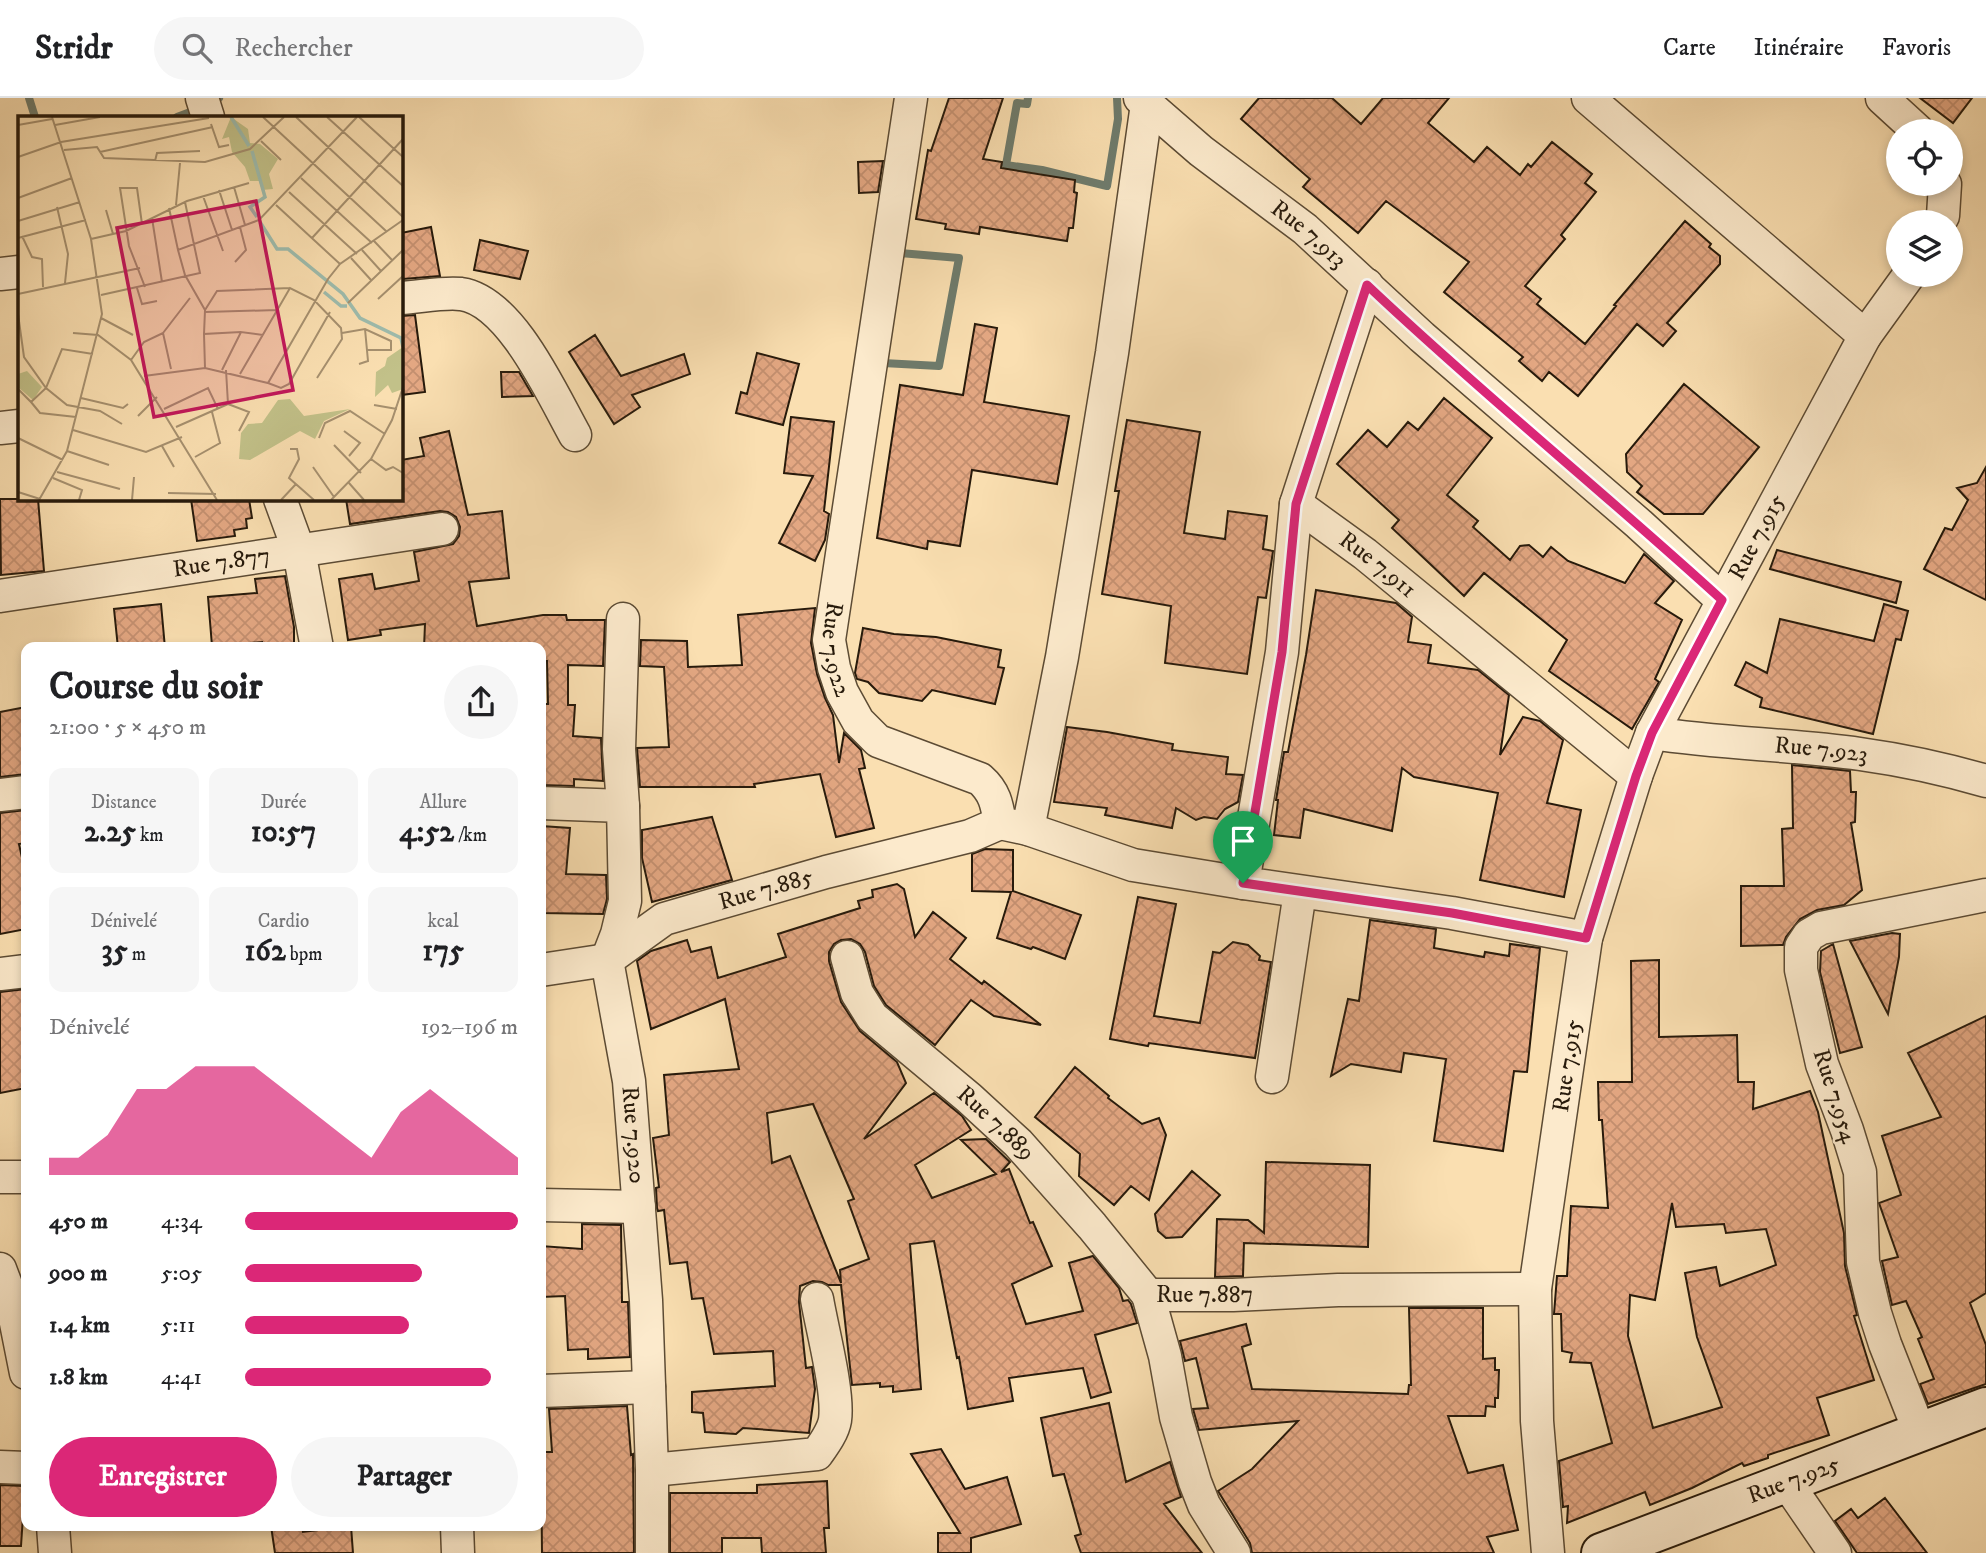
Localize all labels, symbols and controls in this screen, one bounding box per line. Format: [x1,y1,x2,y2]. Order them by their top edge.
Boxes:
search box [154,17,644,80]
text: Stridr [35,28,112,69]
icon: search [178,29,216,67]
text: Rechercher [234,32,353,65]
text: Carte [1663,33,1716,63]
text: Itinéraire [1754,33,1844,63]
text: Favoris [1882,33,1951,63]
inset map [18,116,402,500]
map controls [1886,119,1963,287]
button: locate [1886,119,1963,196]
street label: Rue 7.913 [1265,194,1353,275]
button: layers [1886,210,1963,287]
street label: Rue 7.915 [1722,489,1792,585]
street label: Rue 7.911 [1333,525,1422,605]
street label: Rue 7.877 [171,540,272,585]
street label: Rue 7.922 [814,600,858,701]
text: Course du soir [49,663,262,711]
button: share [444,665,518,739]
text: 21:00 · 5 × 450 m [49,713,206,742]
street label: Rue 7.923 [1773,730,1870,770]
text: Distance [91,791,157,814]
text: Durée [260,791,307,814]
text: Allure [419,791,467,814]
pin [1213,811,1273,883]
text: 2.25 [84,814,136,851]
text: 10:57 [251,814,316,851]
text: 4:52 [399,814,454,851]
icon: arrive [1224,822,1262,860]
text: km [136,824,164,847]
text: /km [454,824,487,847]
street label: Rue 7.885 [715,862,817,917]
text: Dénivelé [91,910,157,933]
text: Cardio [258,910,309,933]
text: kcal [428,910,459,933]
text: 35 [102,933,128,970]
text: 162 [244,933,286,970]
text: 175 [422,933,464,970]
text: m [128,943,146,966]
text: bpm [286,943,323,966]
text: Dénivelé [49,1013,130,1042]
text: 192–196 m [421,1013,518,1042]
street label: Rue 7.915 [1546,1017,1589,1114]
street label: Rue 7.954 [1806,1045,1865,1148]
street label: Rue 7.889 [951,1079,1042,1167]
street label: Rue 7.920 [614,1085,652,1185]
text: 450 m [49,1207,108,1236]
text: 4:34 [161,1207,202,1236]
text: 900 m [49,1259,107,1288]
text: 5:05 [161,1259,202,1288]
street label: Rue 7.887 [1156,1279,1254,1310]
text: 1.4 km [49,1311,110,1340]
text: 5:11 [161,1311,195,1340]
text: 1.8 km [49,1363,108,1392]
text: 4:41 [161,1363,202,1392]
button: Enregistrer [49,1437,277,1517]
button: Partager [291,1437,518,1517]
street label: Rue 7.925 [1743,1449,1844,1511]

